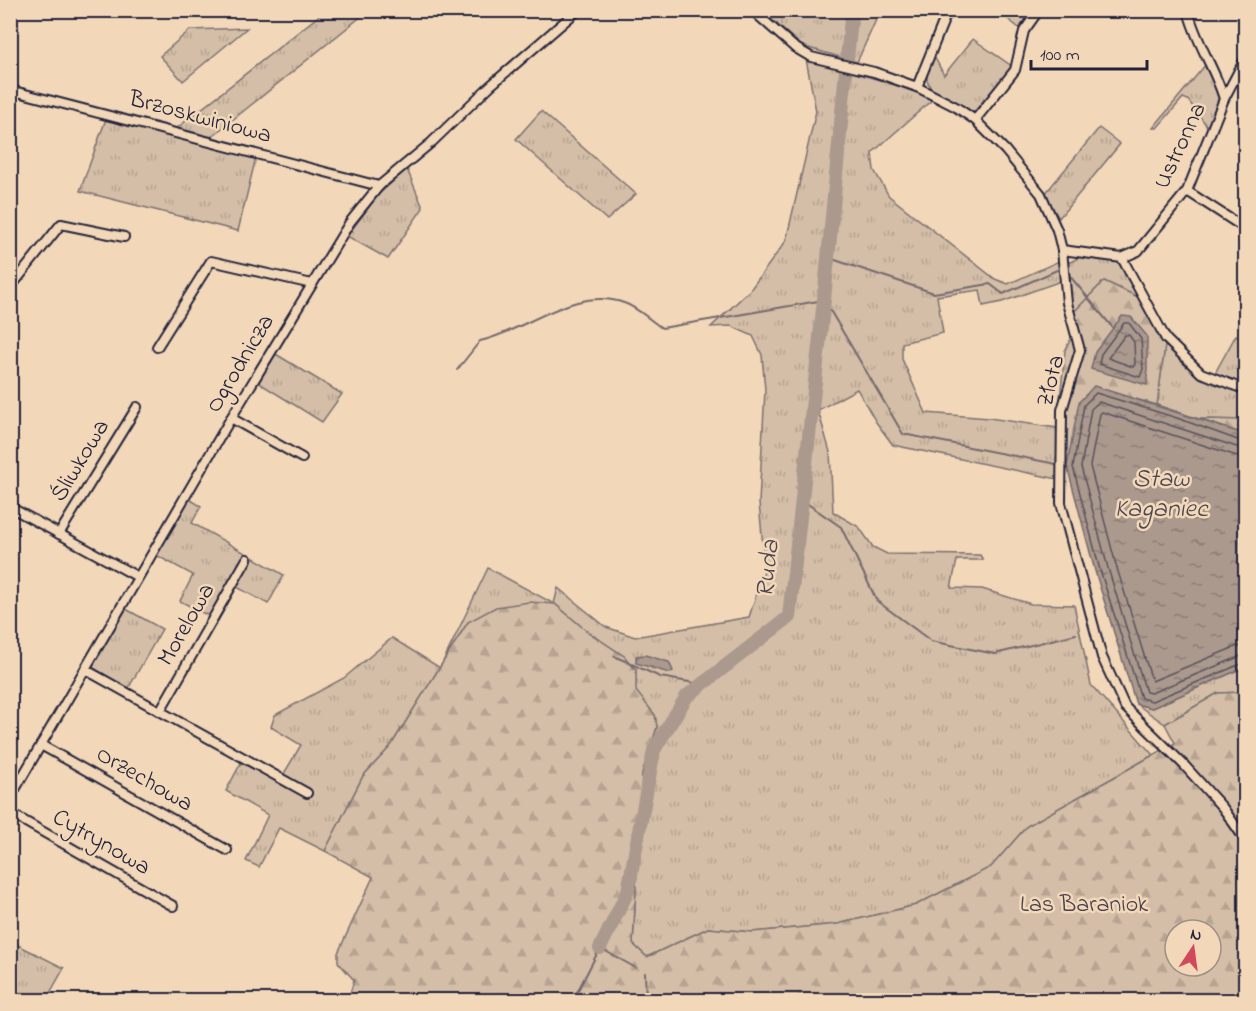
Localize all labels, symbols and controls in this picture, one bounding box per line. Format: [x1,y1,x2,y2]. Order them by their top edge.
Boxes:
scale bar [1031,33,1146,71]
text: 100 m [1040,43,1080,69]
street label: Brzoskwiniowa [124,82,275,154]
street label: Ustronna [1146,97,1216,195]
street label: Ogrodnicza [198,308,284,420]
street label: Złota [1029,351,1075,411]
street label: Śliwkowa [43,413,119,509]
water label: Staw Kaganiec [1114,461,1209,529]
water label: Ruda [747,537,791,600]
street label: Morelowa [149,577,225,673]
street label: Orzechowa [89,738,199,822]
street label: Cytrynowa [45,801,157,886]
park label: Las Baraniok [1020,888,1148,923]
north arrow [1163,918,1223,978]
text: N [1188,922,1204,948]

